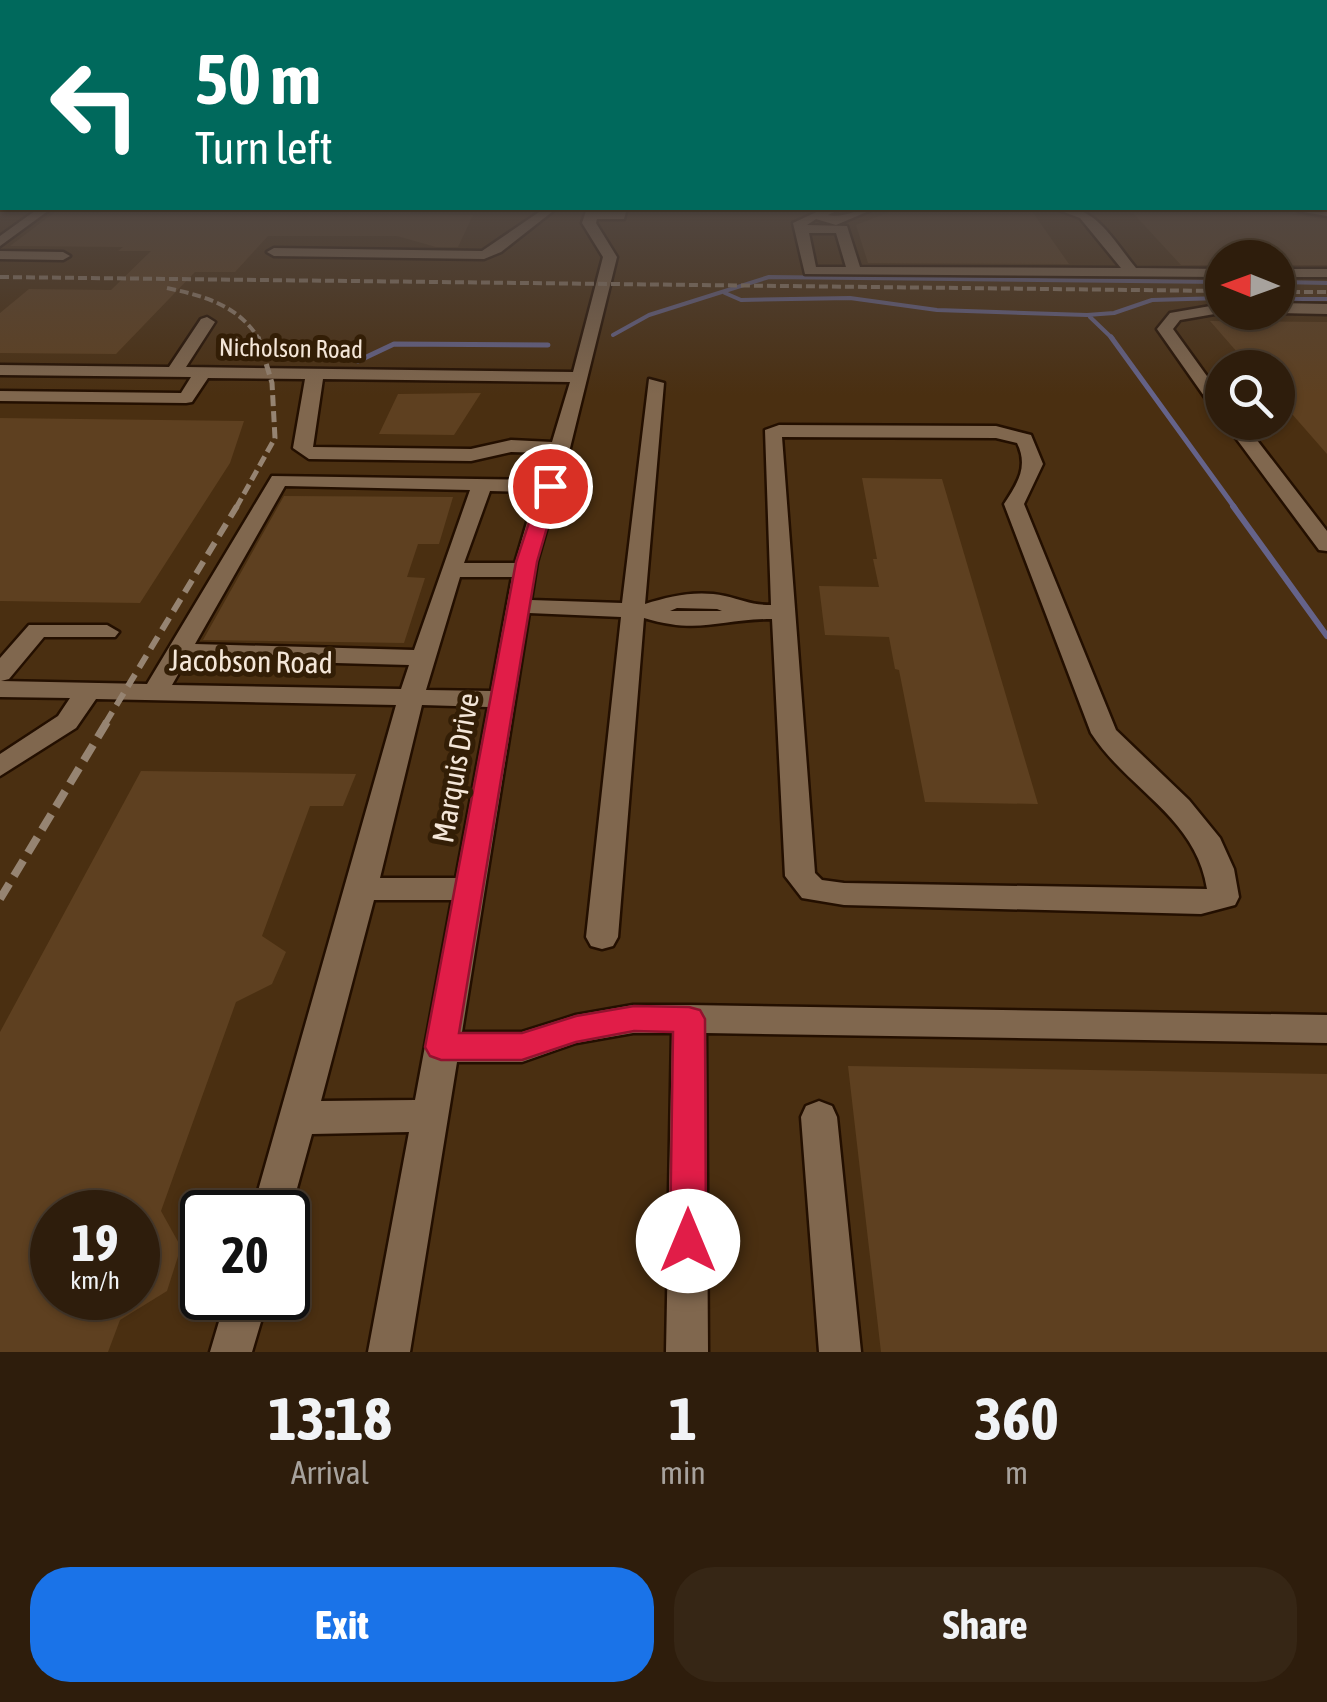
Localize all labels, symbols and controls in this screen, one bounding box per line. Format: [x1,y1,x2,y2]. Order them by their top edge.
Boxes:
text: 50 m [195,39,321,119]
icon: left [30,40,160,170]
text: Turn left [195,122,333,174]
north arrow [1205,240,1295,330]
map controls [1205,240,1295,440]
street label: Nicholson Road [219,333,363,363]
button: search [1205,350,1295,440]
pin [508,444,593,529]
icon: arrive [523,459,578,514]
street label: Jacobson Road [169,643,333,679]
street label: Marquis Drive [425,690,485,845]
position arrow [636,1189,740,1293]
speed limit sign: 20 [180,1190,310,1320]
text: 19 [71,1214,118,1272]
text: km/h [70,1266,120,1294]
text: 13:18 [268,1384,392,1453]
text: 1 [669,1384,697,1453]
text: 360 [974,1384,1059,1453]
text: Arrival [291,1454,369,1491]
text: min [660,1454,706,1491]
text: m [1005,1454,1028,1491]
button: Exit [30,1567,654,1682]
button: Share [674,1567,1297,1682]

